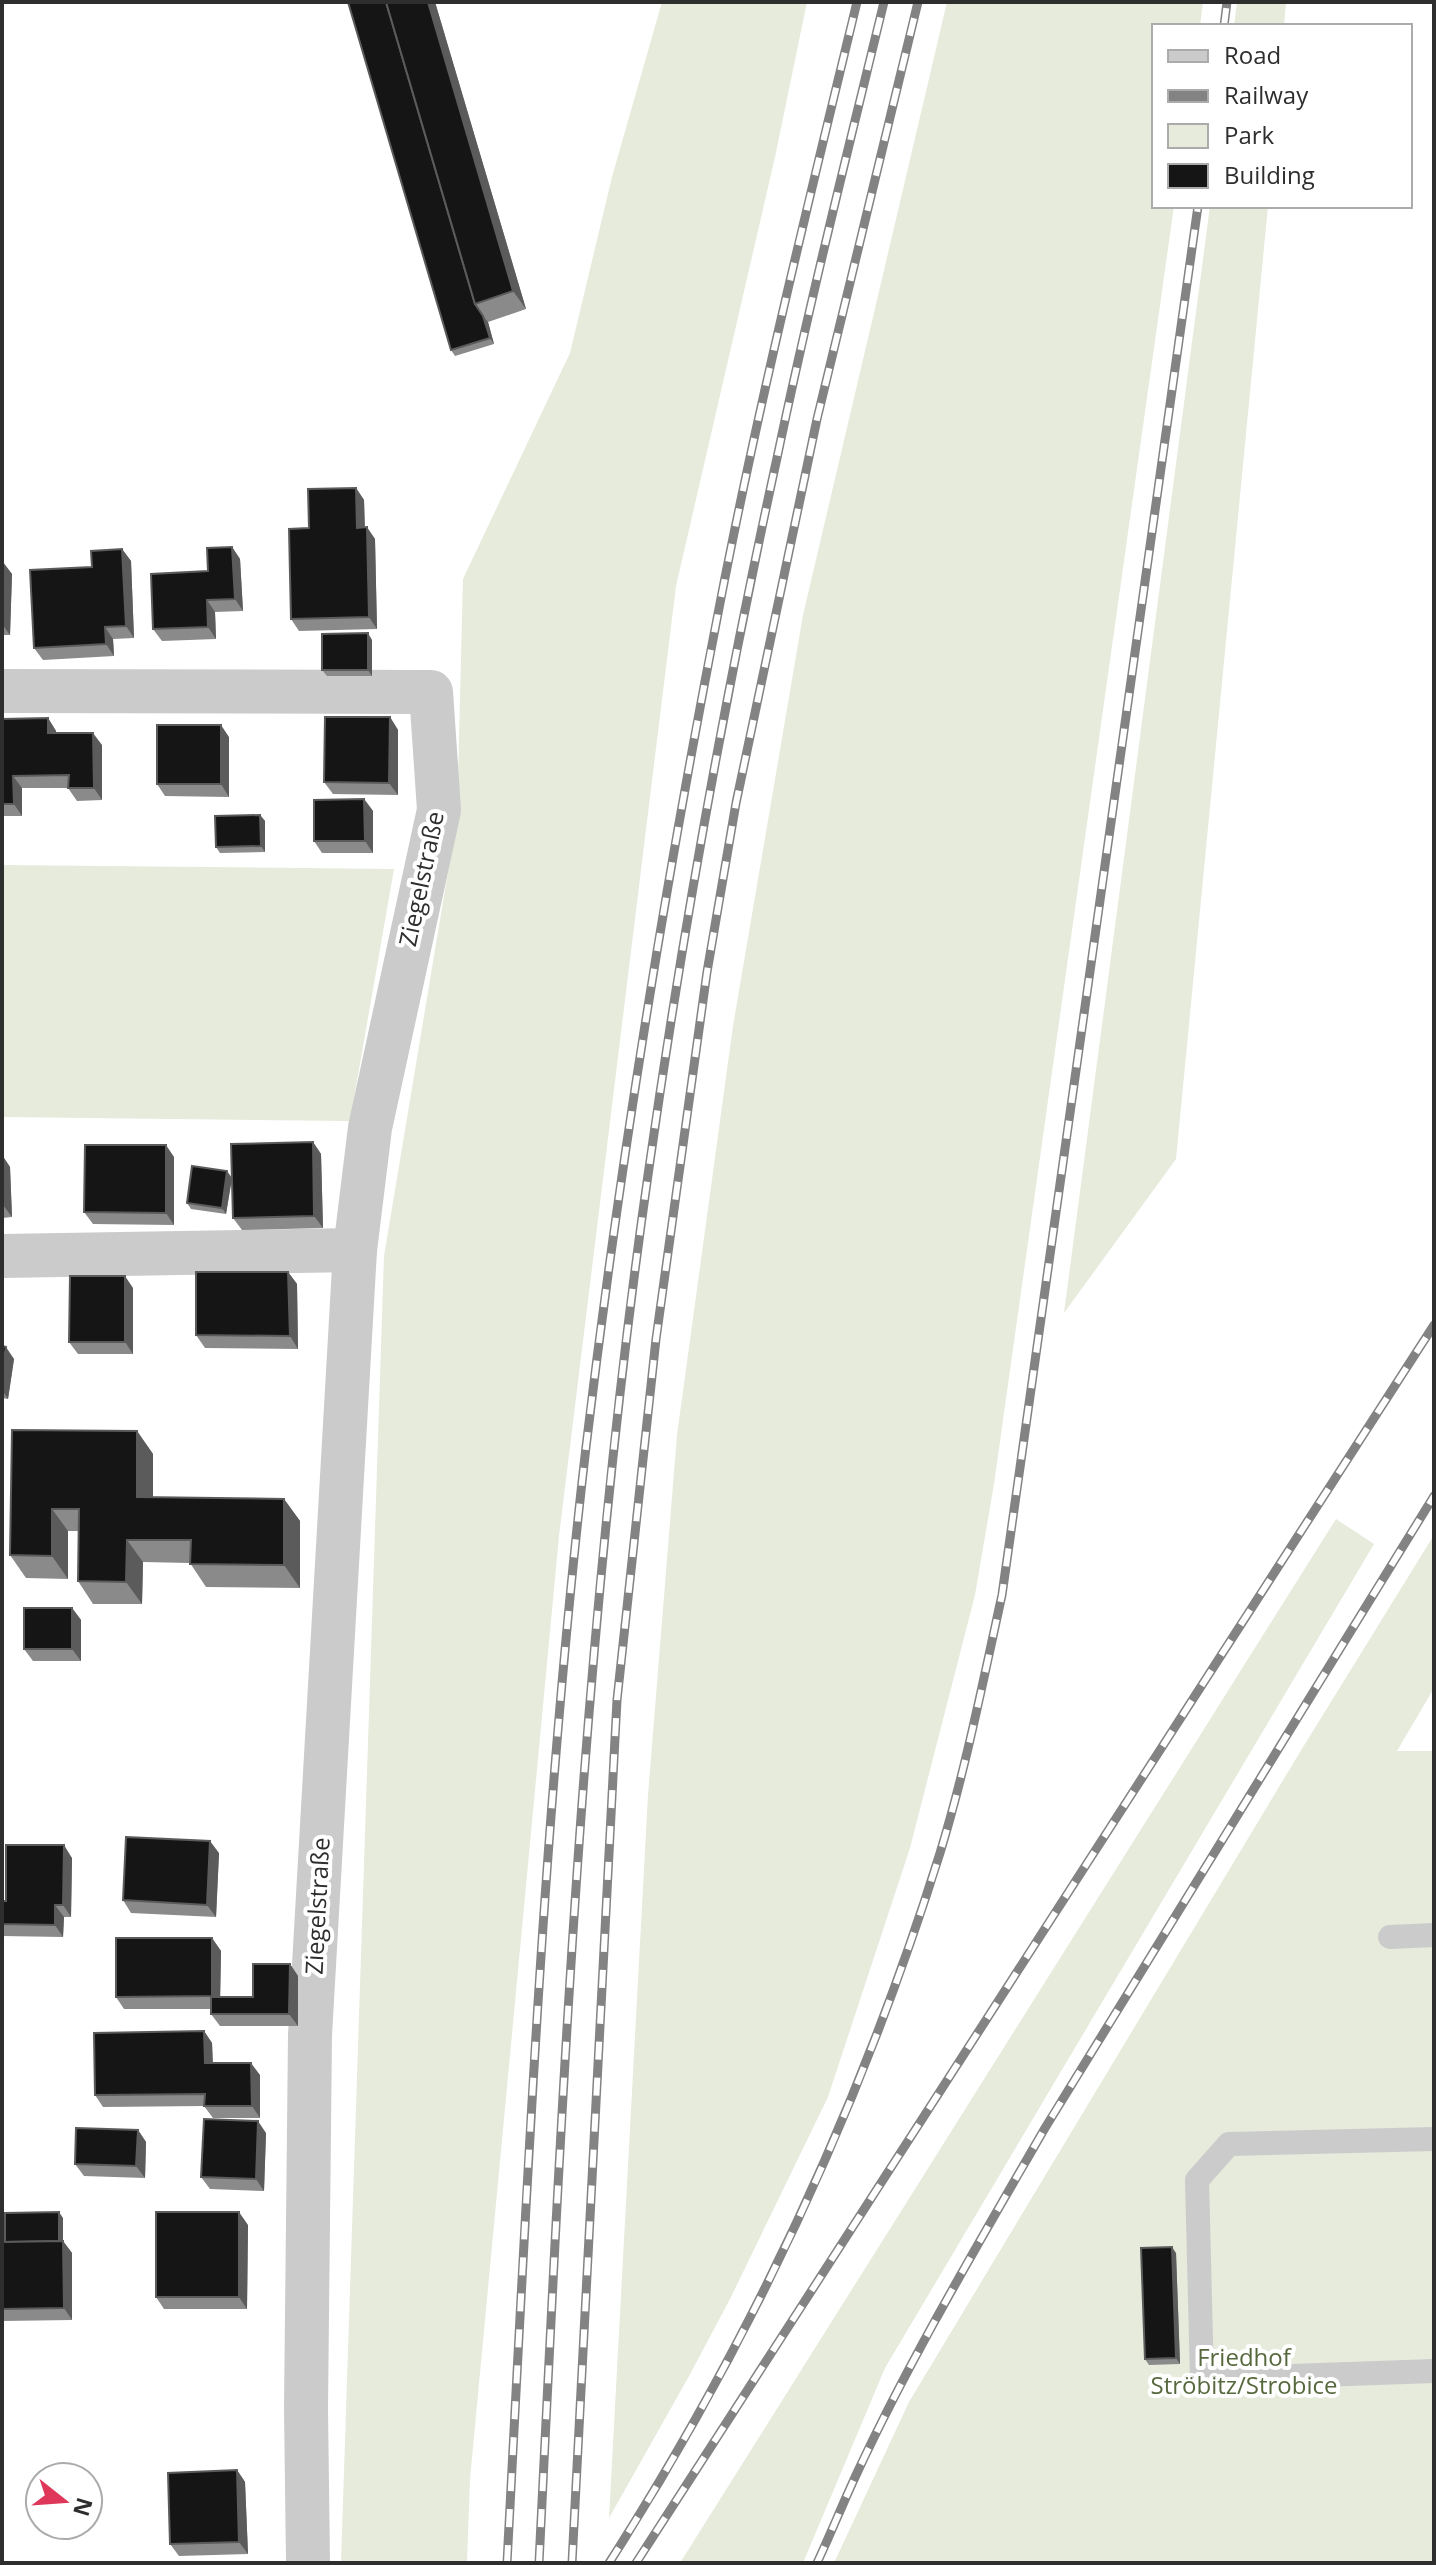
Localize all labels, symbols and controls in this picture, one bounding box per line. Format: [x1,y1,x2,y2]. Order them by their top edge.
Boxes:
legend [1152,24,1412,208]
text: Road [1224,38,1281,71]
text: Railway [1224,78,1309,111]
text: Park [1224,118,1275,151]
text: Building [1224,158,1315,191]
street label: Ziegelstraße [390,808,451,949]
street label: Ziegelstraße [296,1836,337,1975]
park label: Friedhof Ströbitz/Strobice [1151,2340,1337,2401]
north arrow [24,2461,104,2541]
text: N [67,2494,101,2520]

